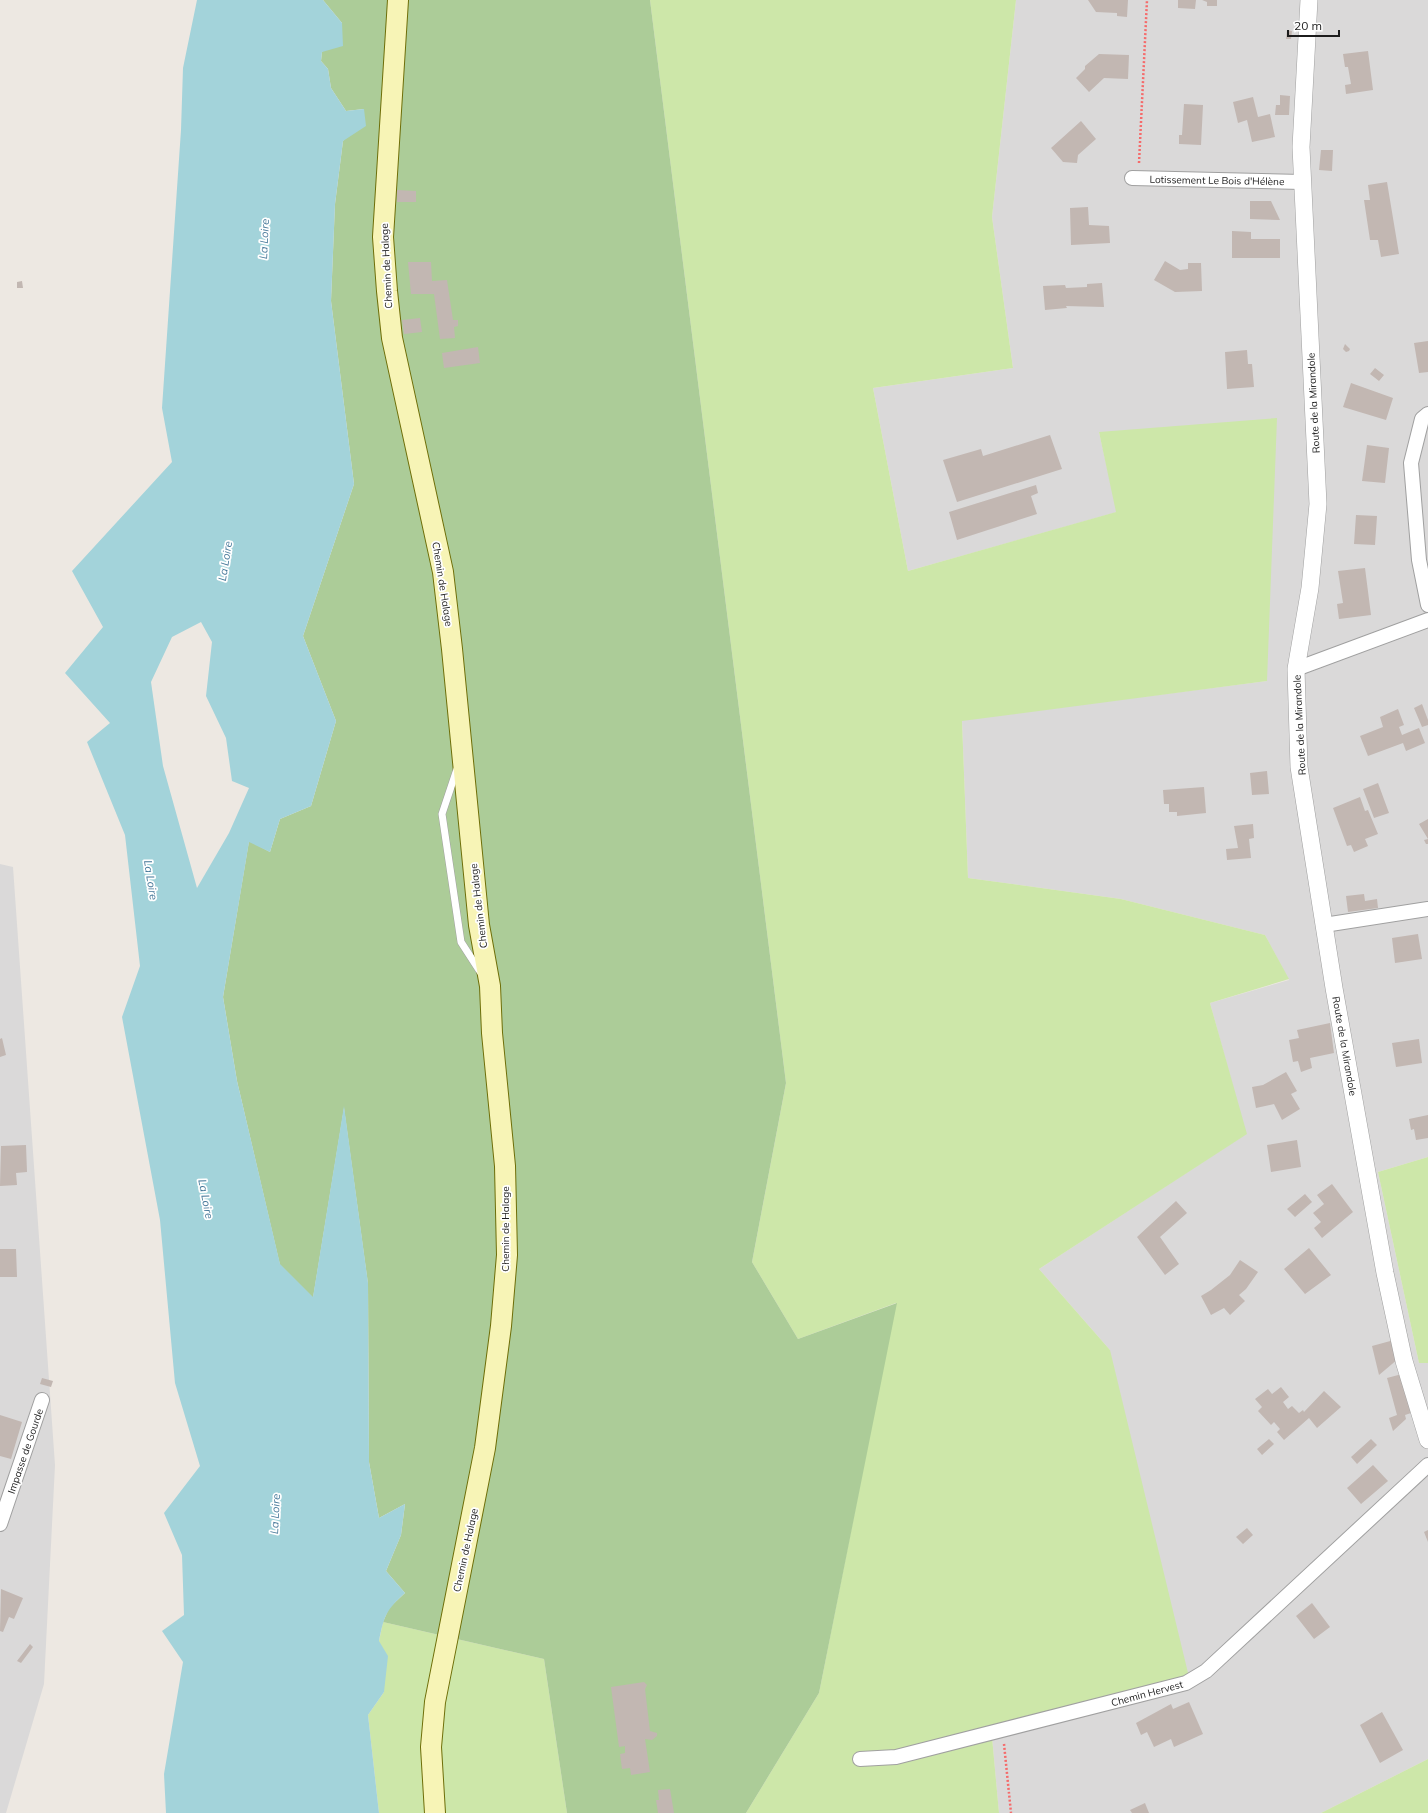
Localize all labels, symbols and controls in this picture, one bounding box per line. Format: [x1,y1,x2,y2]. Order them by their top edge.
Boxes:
scale bar [1288,12,1339,38]
text: 20 m [1294,18,1322,33]
street label: Lotissement Le Bois d'Hélène [1149,173,1285,188]
water label: La Loire [256,219,272,259]
street label: Chemin de Halage [378,223,395,309]
street label: Route de la Mirandole [1304,352,1323,454]
water label: La Loire [215,540,235,582]
street label: Chemin de Halage [429,541,456,627]
street label: Route de la Mirandole [1290,674,1309,776]
water label: La Loire [141,859,161,901]
street label: Chemin de Halage [467,863,490,949]
street label: Route de la Mirandole [1329,995,1360,1097]
water label: La Loire [195,1178,217,1220]
street label: Chemin de Halage [499,1186,512,1272]
street label: Impasse de Gourde [5,1407,46,1495]
water label: La Loire [267,1494,283,1534]
street label: Chemin de Halage [450,1507,481,1593]
street label: Chemin Hervest [1110,1678,1185,1709]

